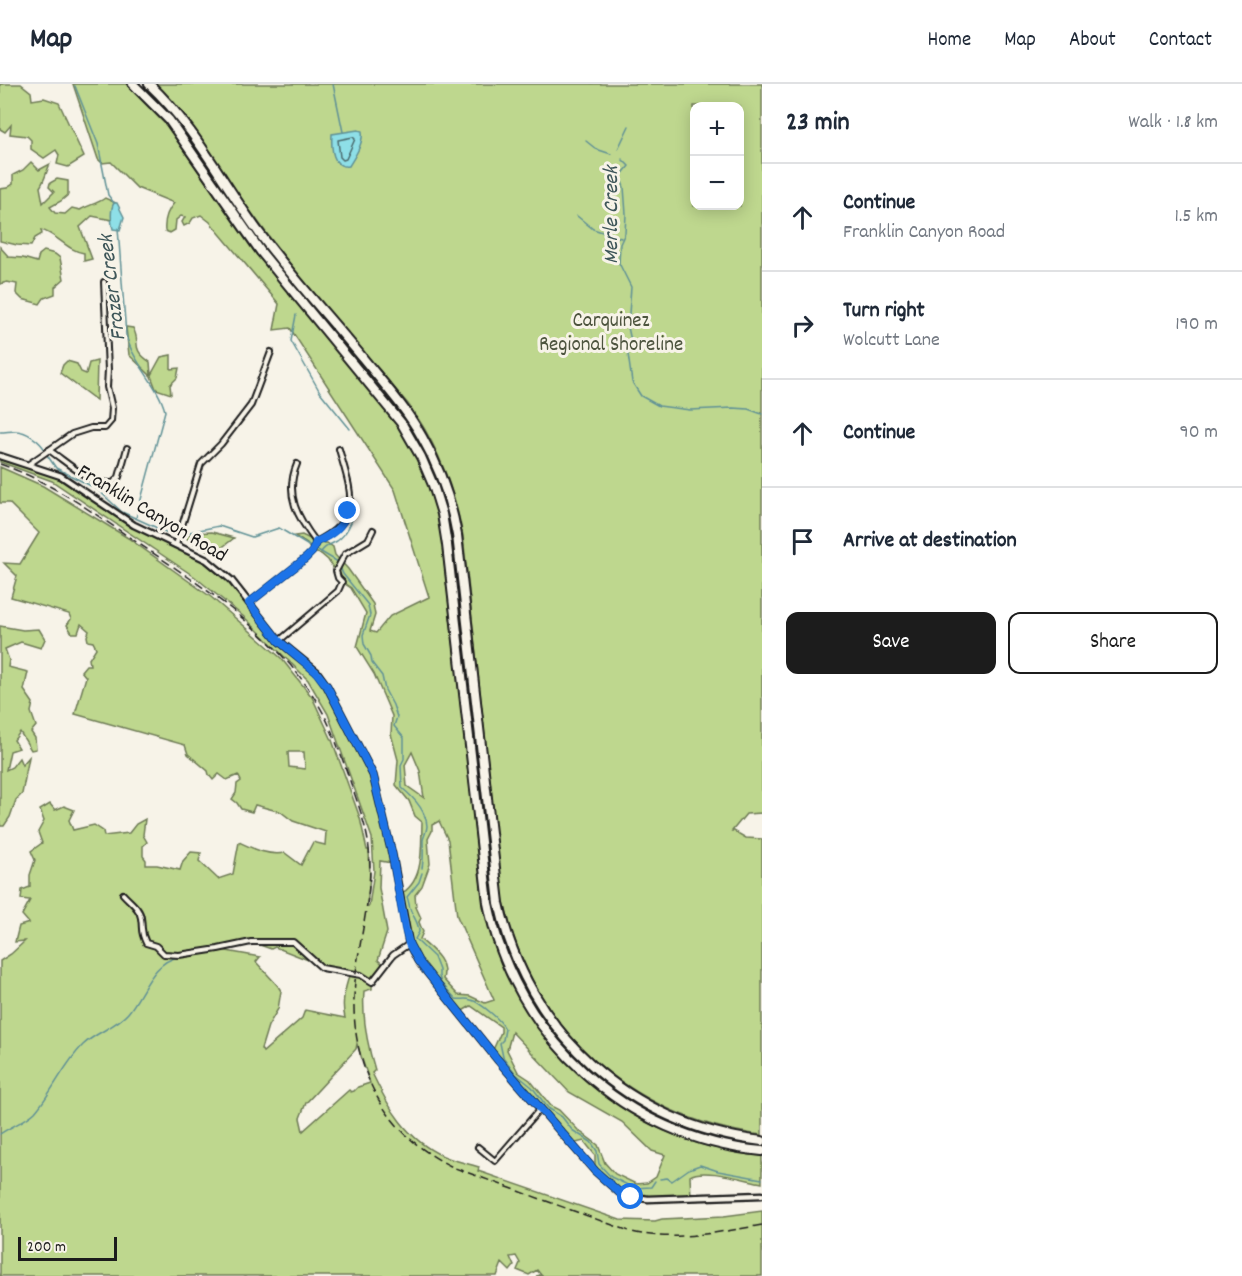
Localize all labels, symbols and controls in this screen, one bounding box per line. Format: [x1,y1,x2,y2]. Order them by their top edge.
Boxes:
text: Map [30,21,72,61]
text: Home [927,26,971,56]
text: Map [1004,26,1036,56]
text: About [1069,26,1116,56]
text: Contact [1149,26,1212,56]
map controls [690,102,744,210]
button: + [690,102,744,156]
text: 23 min [786,105,850,142]
text: Walk · 1.8 km [1128,109,1218,137]
button: − [690,156,744,210]
water label: Merle Creek [597,164,628,264]
text: Continue [843,188,915,219]
icon: ahead [786,201,819,234]
text: 1.5 km [1175,203,1218,231]
text: Franklin Canyon Road [843,219,1005,247]
water label: Frazer Creek [91,231,135,343]
text: Turn right [843,296,925,327]
park label: Carquinez Regional Shoreline [539,307,683,361]
icon: right [786,309,819,342]
text: 190 m [1175,311,1218,339]
text: Wolcutt Lane [843,327,940,355]
icon: ahead [786,417,819,450]
text: Continue [843,418,915,449]
text: 90 m [1180,419,1218,447]
street label: Franklin Canyon Road [71,458,232,571]
route end [334,497,360,523]
icon: arrive [786,525,819,558]
text: Arrive at destination [843,526,1017,557]
button: Save [786,612,996,674]
button: Share [1008,612,1218,674]
route start [617,1183,643,1209]
scale bar [18,1234,117,1262]
text: 200 m [27,1236,66,1259]

